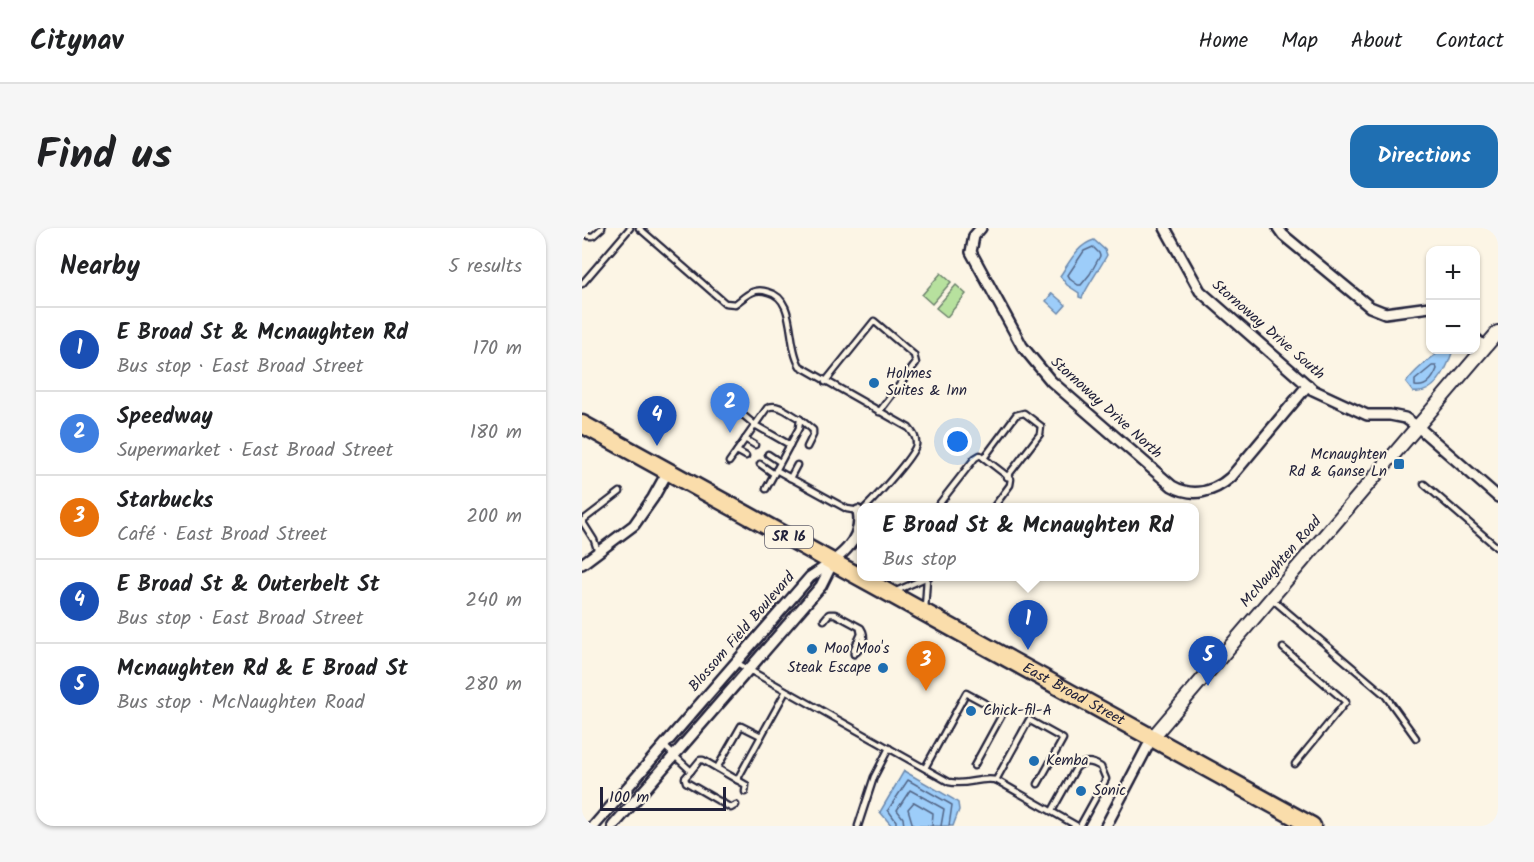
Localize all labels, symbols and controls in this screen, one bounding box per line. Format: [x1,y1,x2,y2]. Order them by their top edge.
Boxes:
text: Citynav [30,19,123,64]
text: Home [1199,25,1248,58]
text: Map [1281,25,1318,58]
text: About [1351,25,1402,58]
text: Contact [1435,25,1504,58]
text: Find us [36,123,172,190]
button: Directions [1350,125,1498,188]
text: Nearby [60,246,140,288]
map controls [1426,246,1480,354]
button: + [1426,246,1480,300]
text: 5 results [448,251,522,283]
street label: Stornoway Drive South [1206,274,1330,386]
button: − [1426,300,1480,354]
text: E Broad St & Mcnaughten Rd [117,316,408,351]
text: 1 [76,333,83,365]
text: 170 m [473,333,522,365]
text: Bus stop · East Broad Street [117,351,363,383]
street label: Stornoway Drive North [1045,351,1167,465]
place label: Holmes Suites & Inn [886,362,967,403]
marker: Holmes Suites & Inn [867,376,881,390]
pin: 2 [710,384,750,433]
pin: 4 [638,396,676,446]
text: Speedway [117,400,213,435]
text: 2 [74,417,85,449]
text: 180 m [470,417,522,449]
your location [943,427,972,456]
text: Supermarket · East Broad Street [117,435,393,467]
place label: Mcnaughten Rd & Ganse Ln [1289,443,1387,484]
marker: Mcnaughten Rd & Ganse Ln [1392,457,1406,471]
text: Starbucks [117,484,213,519]
text: 3 [74,501,85,533]
text: 200 m [466,501,522,533]
popup [857,503,1199,581]
text: E Broad St & Mcnaughten Rd [882,509,1174,544]
street label: McNaughten Road [1234,510,1328,613]
text: Café · East Broad Street [117,519,327,551]
road number: SR 16 [765,526,813,548]
text: Bus stop [882,544,956,576]
street label: Blossom Field Boulevard [683,566,801,697]
text: E Broad St & Outerbelt St [117,568,380,603]
text: 4 [74,585,85,617]
text: 240 m [465,585,522,617]
pin: 1 [1008,600,1048,650]
text: Bus stop · East Broad Street [117,603,363,635]
pin: 5 [1188,636,1228,686]
place label: Moo Moo's [824,637,890,661]
marker: Moo Moo's [805,642,819,656]
pin: 3 [906,642,946,691]
text: Mcnaughten Rd & E Broad St [117,652,408,687]
place label: Steak Escape [788,656,871,680]
street label: East Broad Street [1018,657,1129,733]
marker: Steak Escape [876,661,890,675]
text: 5 [74,669,85,701]
text: 280 m [464,669,522,701]
text: Bus stop · McNaughten Road [117,687,365,719]
place label: Chick-fil-A [983,699,1052,723]
marker: Chick-fil-A [964,704,978,718]
place label: Kemba [1046,749,1088,773]
marker: Kemba [1027,754,1041,768]
place label: Sonic [1093,779,1126,803]
scale bar [600,784,726,812]
marker: Sonic [1074,784,1088,798]
text: 100 m [609,785,649,810]

